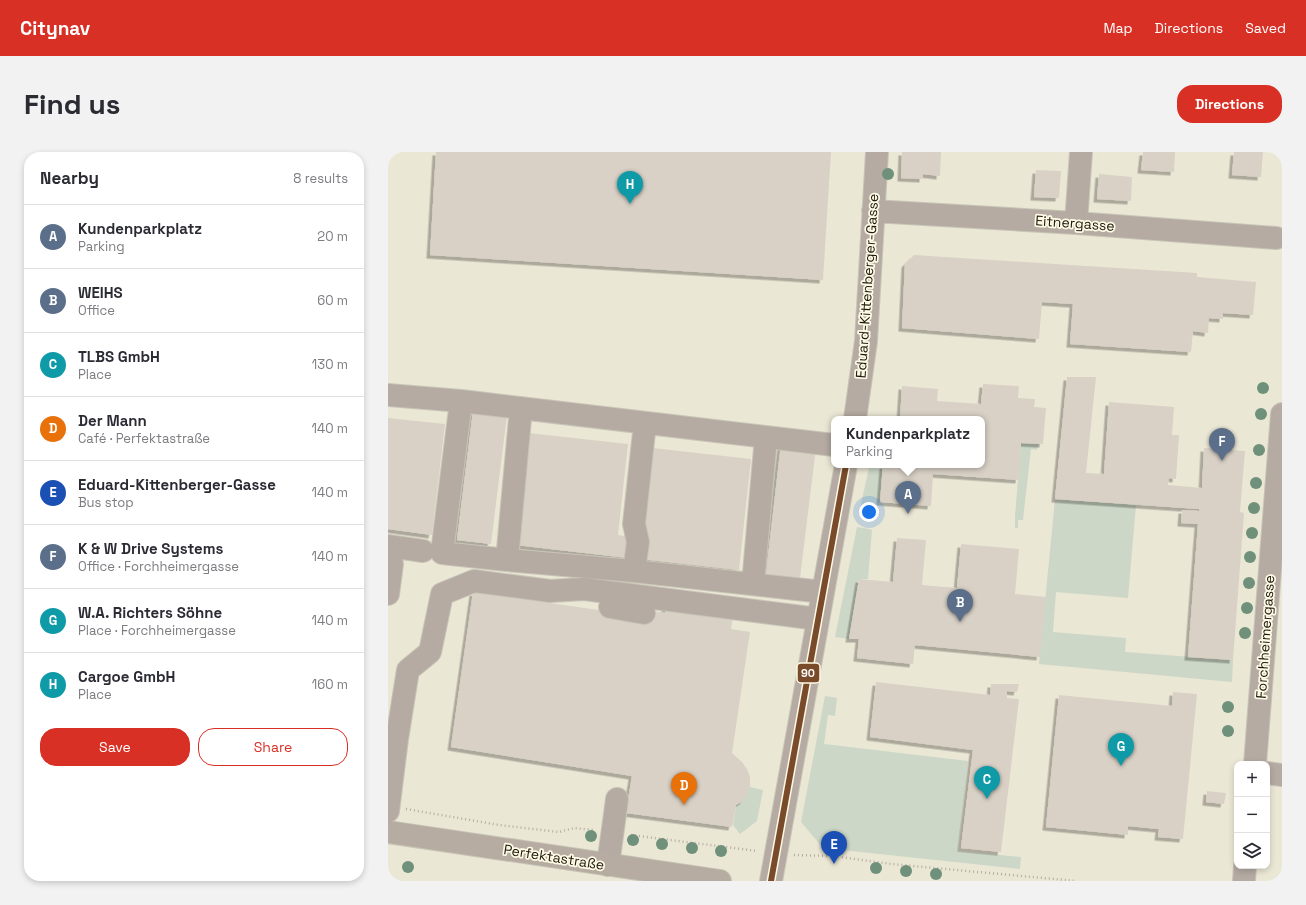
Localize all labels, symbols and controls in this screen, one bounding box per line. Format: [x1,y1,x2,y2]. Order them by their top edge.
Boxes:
text: Citynav [20,16,90,41]
text: Map [1103,19,1133,37]
text: Directions [1155,19,1223,37]
text: Saved [1245,19,1286,37]
button: Directions [1177,85,1282,123]
text: Find us [24,86,121,122]
text: Nearby [40,167,99,189]
text: 8 results [293,170,348,187]
pin: H [617,171,643,204]
street label: Eduard-Kittenberger-Gasse [852,193,882,379]
street label: Eitnergasse [1035,211,1115,235]
text: Kundenparkplatz [78,219,202,238]
text: A [49,228,57,245]
text: 20 m [317,228,348,245]
text: Parking [78,238,125,255]
text: WEIHS [78,283,123,302]
text: B [49,292,57,309]
text: 60 m [317,292,348,309]
text: Office [78,302,115,319]
text: TLBS GmbH [78,347,160,366]
text: C [49,356,57,373]
text: 130 m [312,356,348,373]
text: Place [78,366,112,383]
text: Der Mann [78,411,147,430]
popup [831,416,985,468]
text: D [49,420,57,437]
text: 140 m [312,420,348,437]
text: Kundenparkplatz [846,424,970,443]
pin: F [1209,428,1235,461]
text: Café · Perfektastraße [78,430,210,447]
text: Parking [846,443,892,460]
text: Eduard-Kittenberger-Gasse [78,475,276,494]
pin: A [895,481,921,514]
text: E [49,484,57,501]
text: 140 m [312,484,348,501]
text: Bus stop [78,494,134,511]
your location [859,502,879,522]
text: K & W Drive Systems [78,539,223,558]
text: F [50,548,56,565]
text: 140 m [312,548,348,565]
text: Office · Forchheimergasse [78,558,239,575]
street label: Forchheimergasse [1252,575,1278,699]
pin: B [947,589,973,622]
text: W.A. Richters Söhne [78,603,222,622]
text: G [49,612,57,629]
text: 140 m [312,612,348,629]
text: Place · Forchheimergasse [78,622,236,639]
line badge: 90 [797,663,820,683]
text: 90 [801,666,815,680]
text: Cargoe GmbH [78,667,175,686]
text: H [49,676,57,693]
text: 160 m [312,676,348,693]
text: Place [78,686,112,703]
button: Save [40,728,190,766]
button: Share [198,728,348,766]
pin: G [1108,733,1134,766]
map controls [1234,761,1270,869]
button: + [1234,761,1270,797]
pin: C [974,766,1000,799]
pin: D [671,772,697,805]
button: − [1234,797,1270,833]
pin: E [821,831,847,864]
button: layers [1234,833,1270,869]
street label: Perfektastraße [502,840,606,874]

